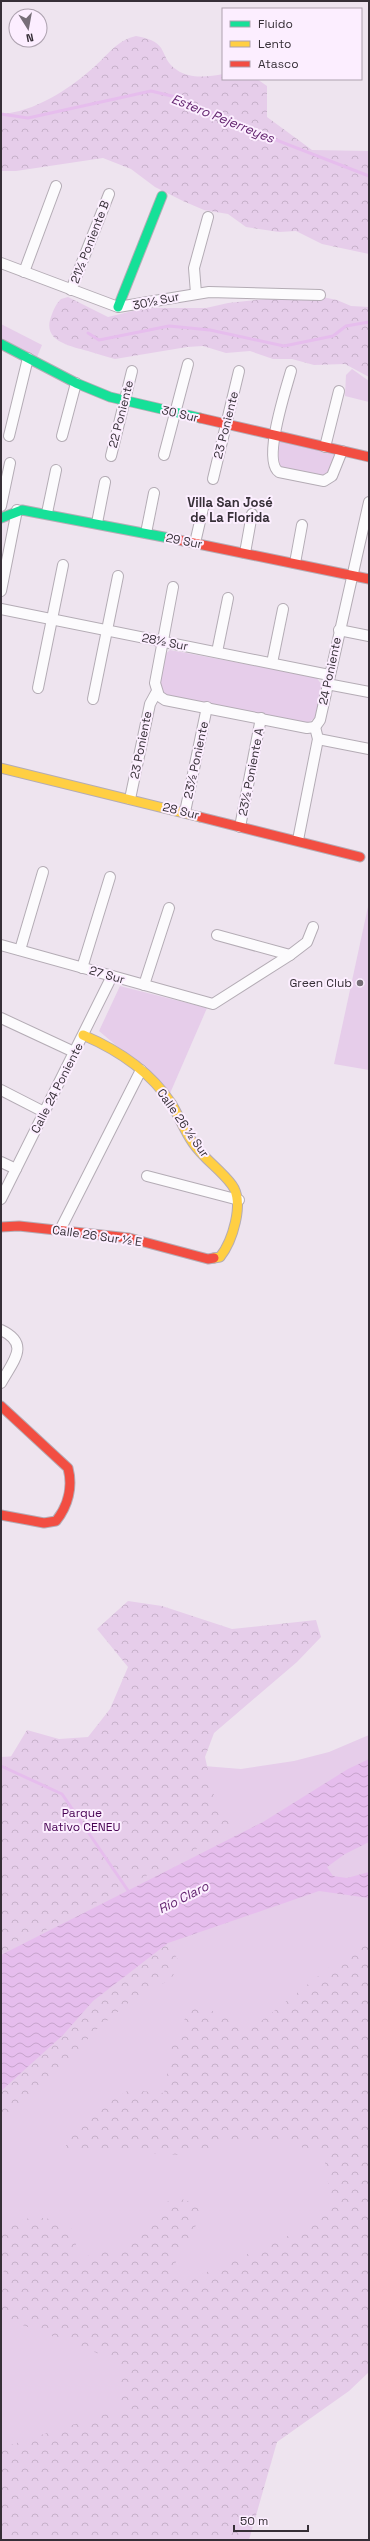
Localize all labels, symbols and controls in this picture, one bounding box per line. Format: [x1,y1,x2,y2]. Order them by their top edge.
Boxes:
north arrow [8,8,48,48]
legend [222,8,362,80]
text: Fluido [258,16,293,32]
text: N [25,30,35,45]
text: Lento [258,36,292,52]
text: Atasco [258,56,299,72]
water label: Estero Pejerreyes [169,90,278,147]
street label: 21½ Poniente B [67,198,113,286]
street label: 30½ Sur [131,288,181,314]
street label: 22 Poniente [105,379,137,449]
street label: 23 Poniente [210,390,242,460]
street label: 30 Sur [160,402,200,426]
district label: Villa San José de La Florida [187,494,273,526]
street label: 29 Sur [164,530,204,552]
street label: 28½ Sur [140,630,190,654]
street label: 24 Poniente [315,636,345,706]
street label: 23 Poniente [127,710,155,780]
street label: 23½ Poniente [180,720,212,800]
street label: 23½ Poniente A [235,726,267,817]
street label: 28 Sur [161,799,201,823]
street label: 27 Sur [87,962,127,988]
place label: Green Club [289,975,352,991]
marker: Green Club [355,978,365,988]
street label: Calle 24 Poniente [27,1040,87,1136]
street label: Calle 26 ½ Sur [153,1085,213,1161]
street label: Calle 26 Sur ½ E [51,1222,143,1250]
park label: Parque Nativo CENEU [44,1805,120,1835]
water label: Río Claro [155,1877,212,1917]
scale bar [234,2507,308,2533]
text: 50 m [240,2513,268,2529]

